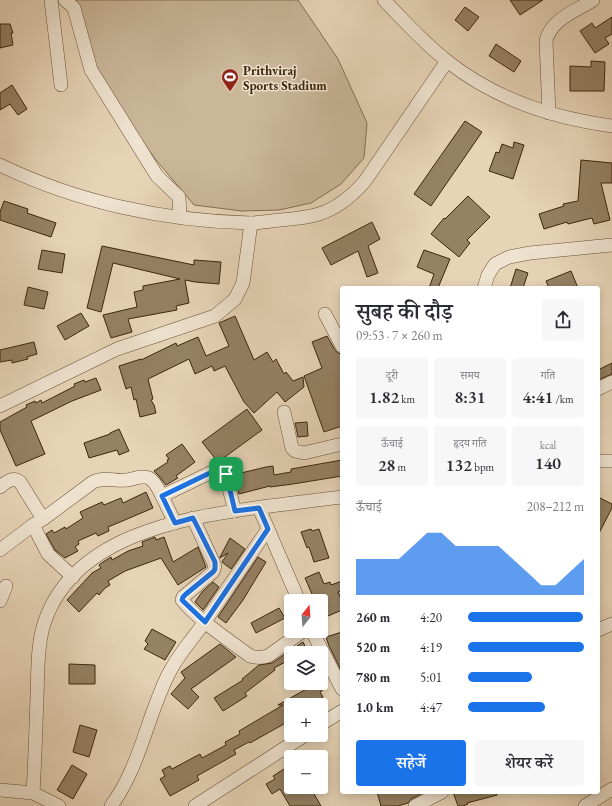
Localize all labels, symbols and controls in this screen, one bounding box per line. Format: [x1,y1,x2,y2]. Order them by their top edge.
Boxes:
place label: Prithviraj Sports Stadium [243,62,327,94]
sports icon: Prithviraj Sports Stadium [220,67,240,92]
text: सुबह की दौड़ [356,297,453,326]
button: share [542,299,584,341]
text: 09:53 · 7 × 260 m [356,327,443,344]
text: दूरी [386,368,398,382]
text: समय [460,368,480,382]
text: गति [541,368,555,382]
text: 1.82 [369,386,399,408]
text: 8:31 [455,386,485,408]
text: 4:41 [522,386,553,408]
text: km [399,392,415,406]
text: /km [553,392,574,406]
text: ऊँचाई [381,436,403,450]
text: हृदय गति [453,436,487,450]
text: kcal [540,438,556,452]
text: 140 [535,452,561,474]
text: 28 [378,454,395,476]
text: 132 [446,454,472,476]
pin [209,457,243,491]
text: m [395,460,406,474]
text: bpm [472,460,494,474]
icon: arrive [215,463,237,485]
text: ऊँचाई [356,498,382,515]
text: 208–212 m [527,498,584,515]
north arrow [284,594,328,638]
map controls [284,594,328,794]
text: 260 m [356,609,390,626]
text: 4:20 [420,609,442,626]
text: 520 m [356,639,390,656]
text: 4:19 [420,639,442,656]
button: layers [284,646,328,690]
text: 780 m [356,669,390,686]
text: 5:01 [420,669,442,686]
button: + [284,698,328,742]
text: 1.0 km [356,699,394,716]
text: 4:47 [420,699,442,716]
button: सहेजें [356,740,466,786]
button: शेयर करें [474,740,584,786]
button: − [284,750,328,794]

